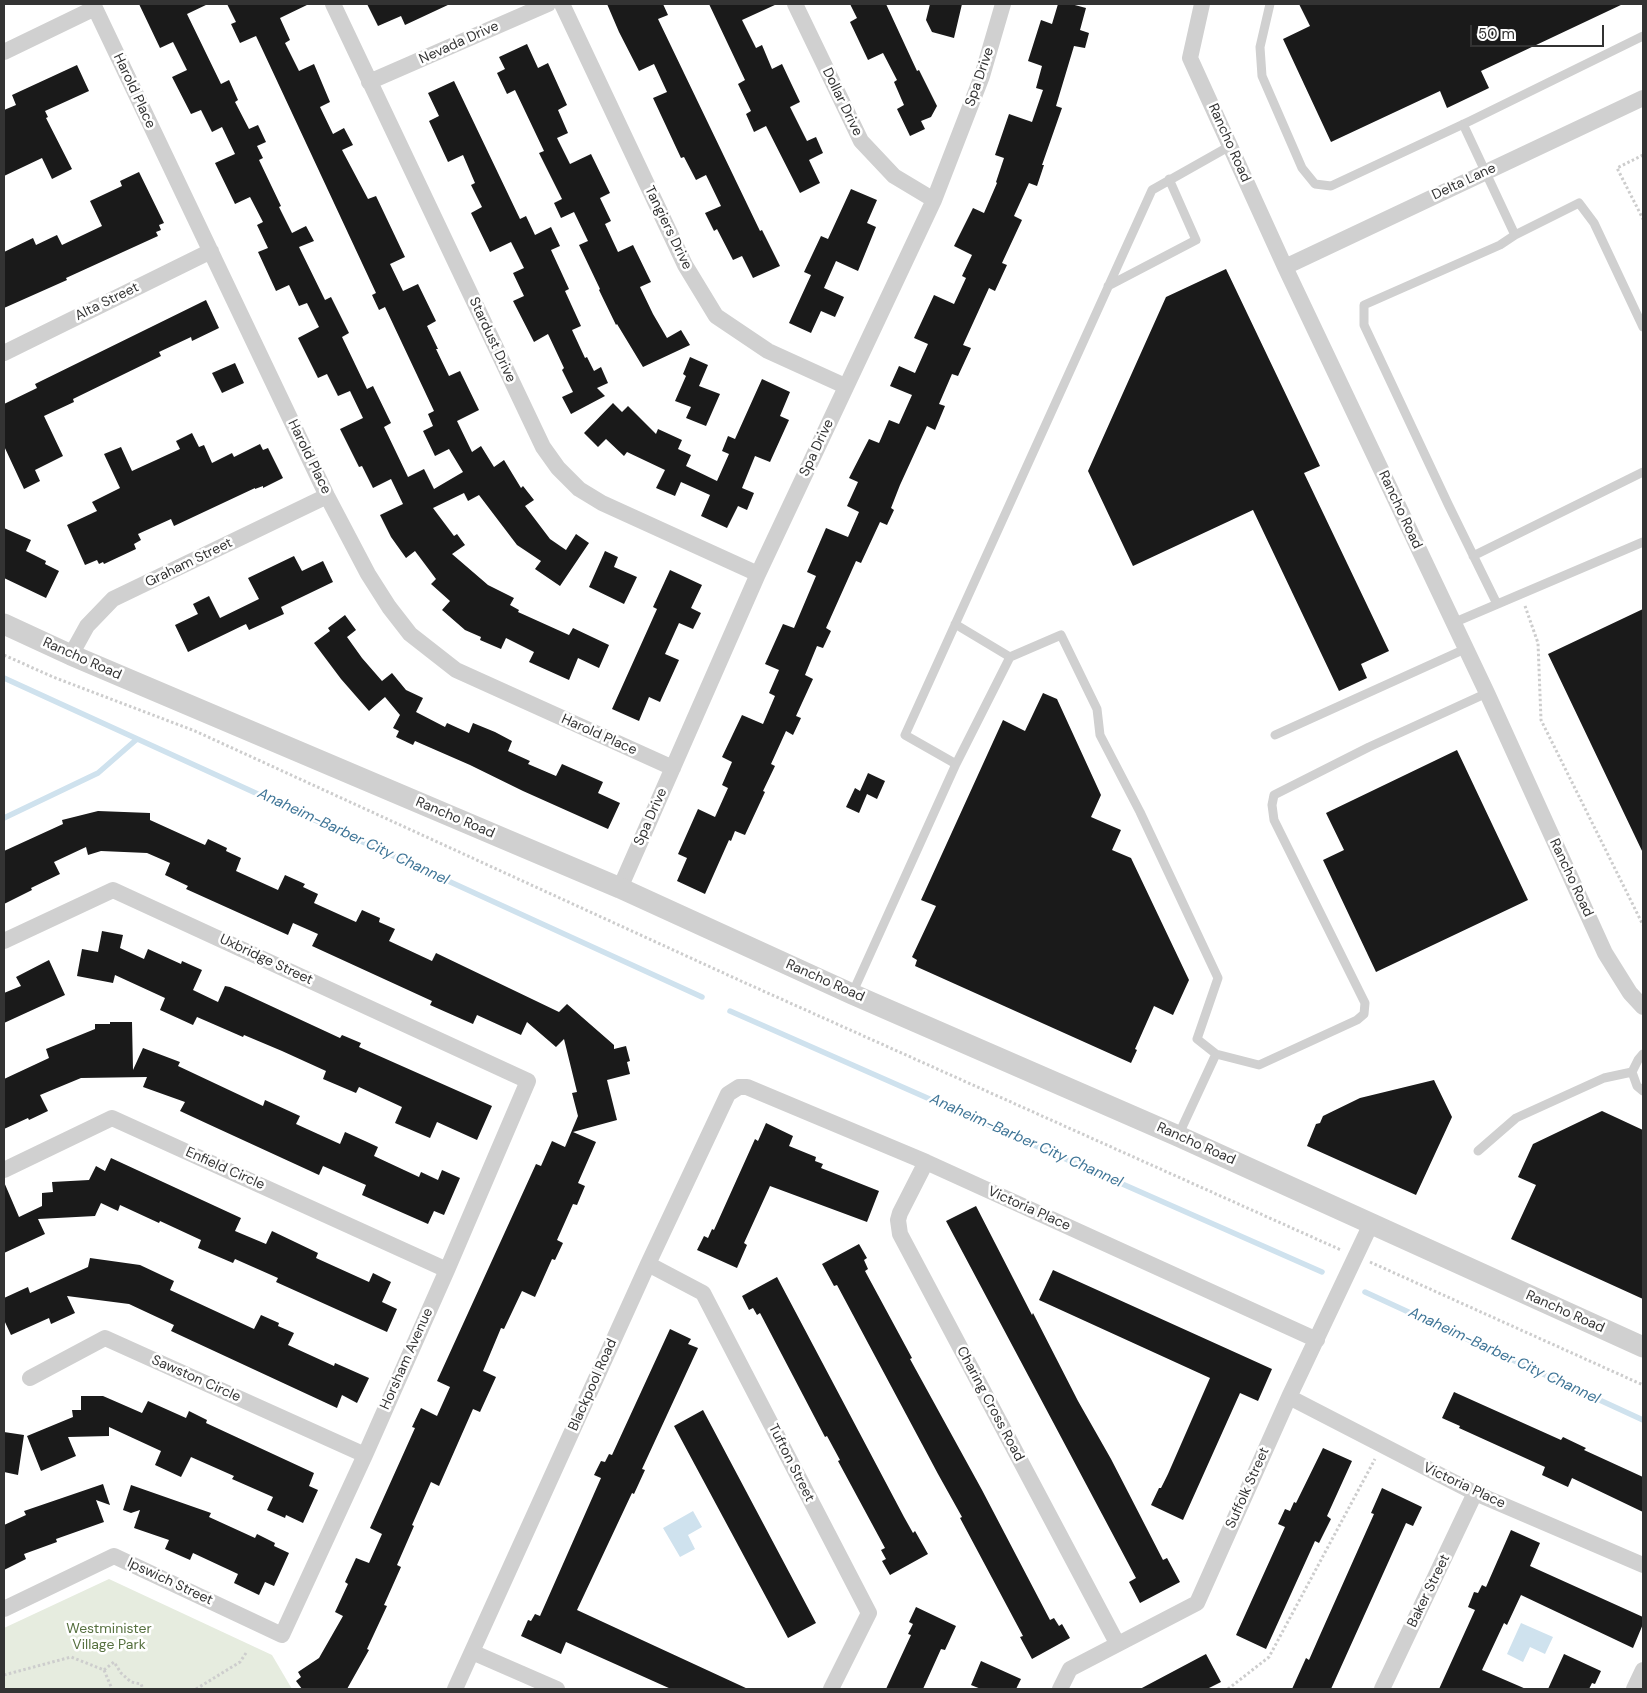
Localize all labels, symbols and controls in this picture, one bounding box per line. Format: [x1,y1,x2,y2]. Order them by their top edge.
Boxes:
scale bar [1472,15,1606,47]
street label: Nevada Drive [417,18,501,68]
text: 50 m [1478,24,1515,44]
street label: Spa Drive [962,45,998,109]
street label: Harold Place [109,51,159,131]
street label: Dollar Drive [818,65,866,139]
street label: Rancho Road [1204,101,1254,185]
street label: Delta Lane [1429,160,1499,204]
street label: Tangiers Drive [641,184,695,272]
street label: Alta Street [72,279,142,325]
street label: Stardust Drive [465,295,519,385]
street label: Harold Place [284,417,334,497]
street label: Spa Drive [796,417,838,479]
street label: Rancho Road [1375,468,1425,552]
street label: Graham Street [143,535,235,591]
street label: Rancho Road [40,634,124,684]
street label: Harold Place [559,711,639,759]
water label: Anaheim-Barber City Channel [255,785,451,889]
street label: Spa Drive [631,786,671,848]
street label: Rancho Road [413,794,497,842]
street label: Rancho Road [1546,836,1596,920]
street label: Uxbridge Street [217,931,315,989]
street label: Rancho Road [783,956,867,1006]
water label: Anaheim-Barber City Channel [927,1090,1125,1192]
street label: Rancho Road [1154,1119,1238,1169]
street label: Enfield Circle [183,1144,267,1194]
street label: Victoria Place [985,1183,1073,1235]
street label: Rancho Road [1523,1287,1607,1337]
water label: Anaheim-Barber City Channel [1406,1304,1602,1408]
street label: Horsham Avenue [377,1306,437,1412]
street label: Blackpool Road [565,1336,621,1434]
street label: Charing Cross Road [953,1344,1027,1464]
street label: Sawston Circle [149,1352,243,1406]
street label: Tufton Street [764,1421,818,1505]
street label: Suffolk Street [1223,1445,1273,1531]
street label: Victoria Place [1420,1460,1508,1512]
street label: Baker Street [1404,1552,1454,1630]
street label: Ipswich Street [125,1555,215,1609]
park label: Westminister Village Park [66,1621,152,1654]

